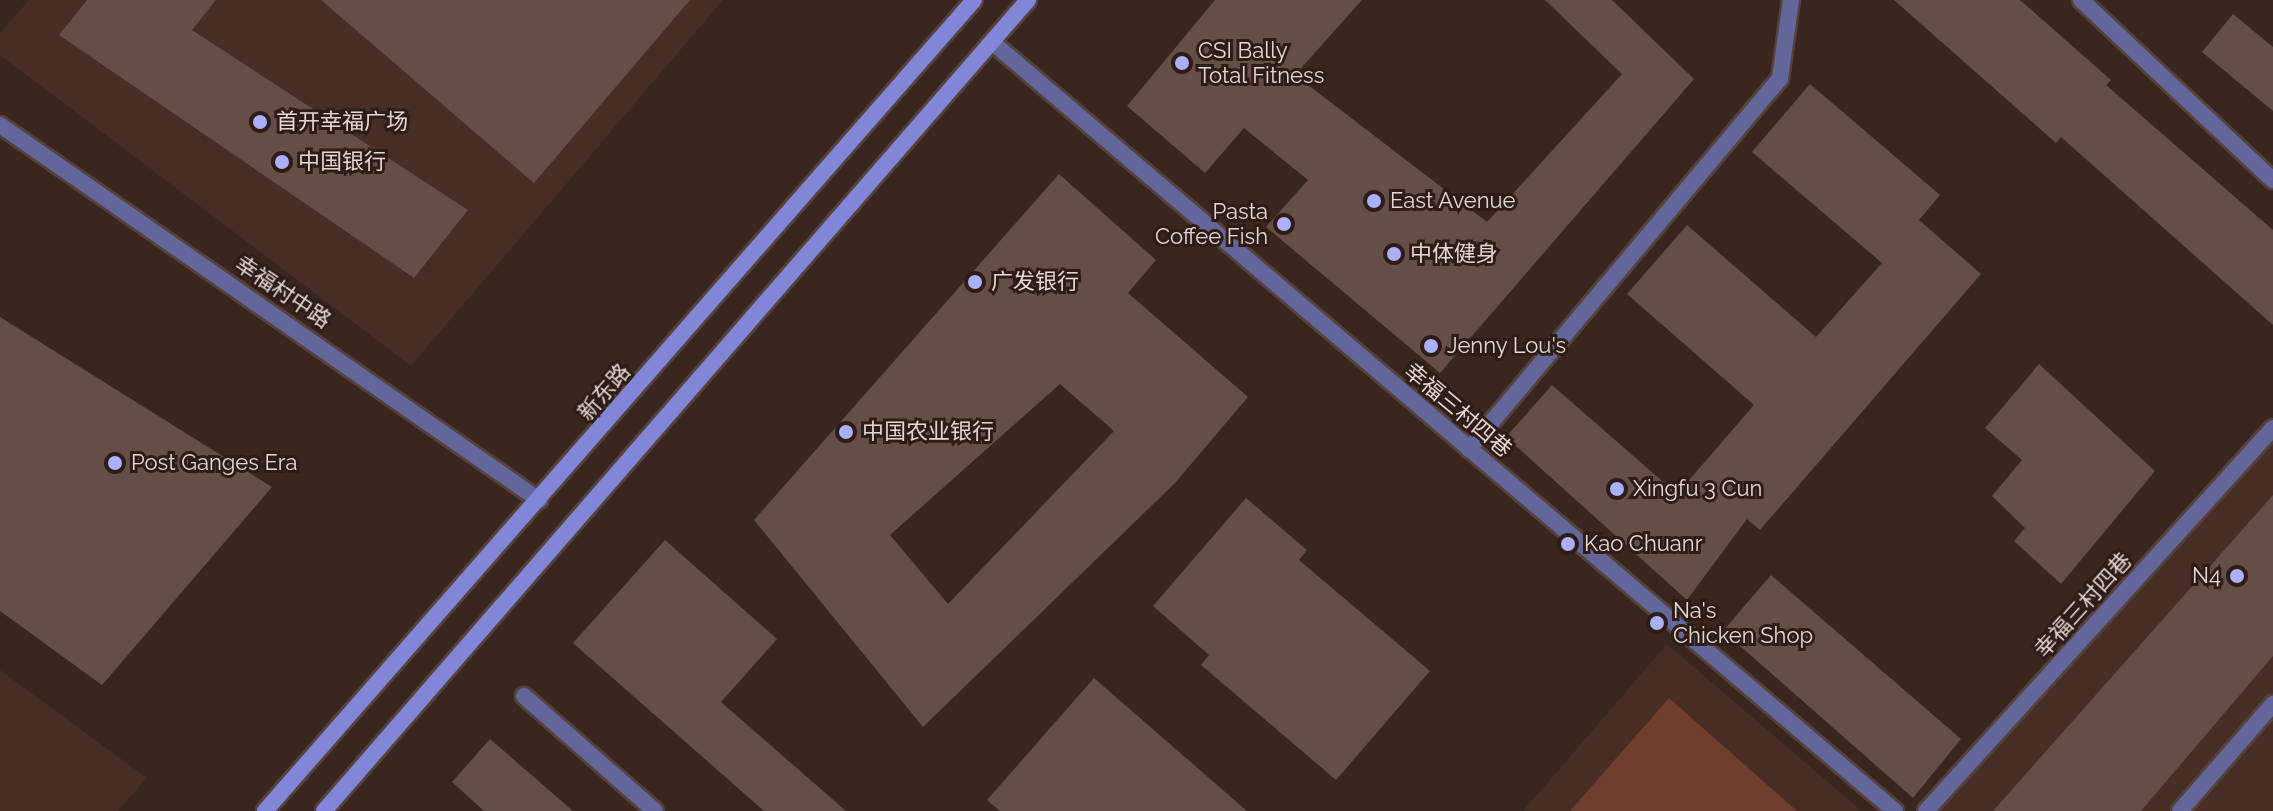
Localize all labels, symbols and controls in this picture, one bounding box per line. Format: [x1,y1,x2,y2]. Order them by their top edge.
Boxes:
place label: CSI Bally Total Fitness [1198,37,1325,88]
marker: CSI Bally Total Fitness [1173,54,1191,72]
place label: 首开幸福广场 [276,109,408,135]
marker: 首开幸福广场 [251,113,269,131]
place label: 中国银行 [298,149,386,175]
marker: 中国银行 [273,153,291,171]
place label: East Avenue [1390,188,1516,214]
marker: East Avenue [1365,192,1383,210]
place label: Pasta Coffee Fish [1155,198,1268,250]
marker: Pasta Coffee Fish [1275,215,1293,233]
place label: 中体健身 [1410,241,1498,267]
marker: 中体健身 [1385,245,1403,263]
street label: 幸福村中路 [230,250,336,334]
place label: 广发银行 [991,269,1079,295]
marker: 广发银行 [966,273,984,291]
place label: Jenny Lou's [1447,333,1567,359]
marker: Jenny Lou's [1422,337,1440,355]
street label: 幸福三村四巷 [1399,357,1517,463]
street label: 新东路 [572,358,636,426]
place label: 中国农业银行 [862,419,994,445]
marker: 中国农业银行 [837,423,855,441]
place label: Post Ganges Era [131,450,297,476]
marker: Post Ganges Era [106,454,124,472]
place label: Xingfu 3 Cun [1633,476,1762,502]
marker: Xingfu 3 Cun [1608,480,1626,498]
place label: Kao Chuanr [1584,531,1702,557]
marker: Kao Chuanr [1559,535,1577,553]
street label: 幸福三村四巷 [2029,547,2137,663]
place label: N4 [2192,563,2221,589]
marker: N4 [2228,567,2246,585]
place label: Na's Chicken Shop [1673,597,1813,648]
marker: Na's Chicken Shop [1648,614,1666,632]

